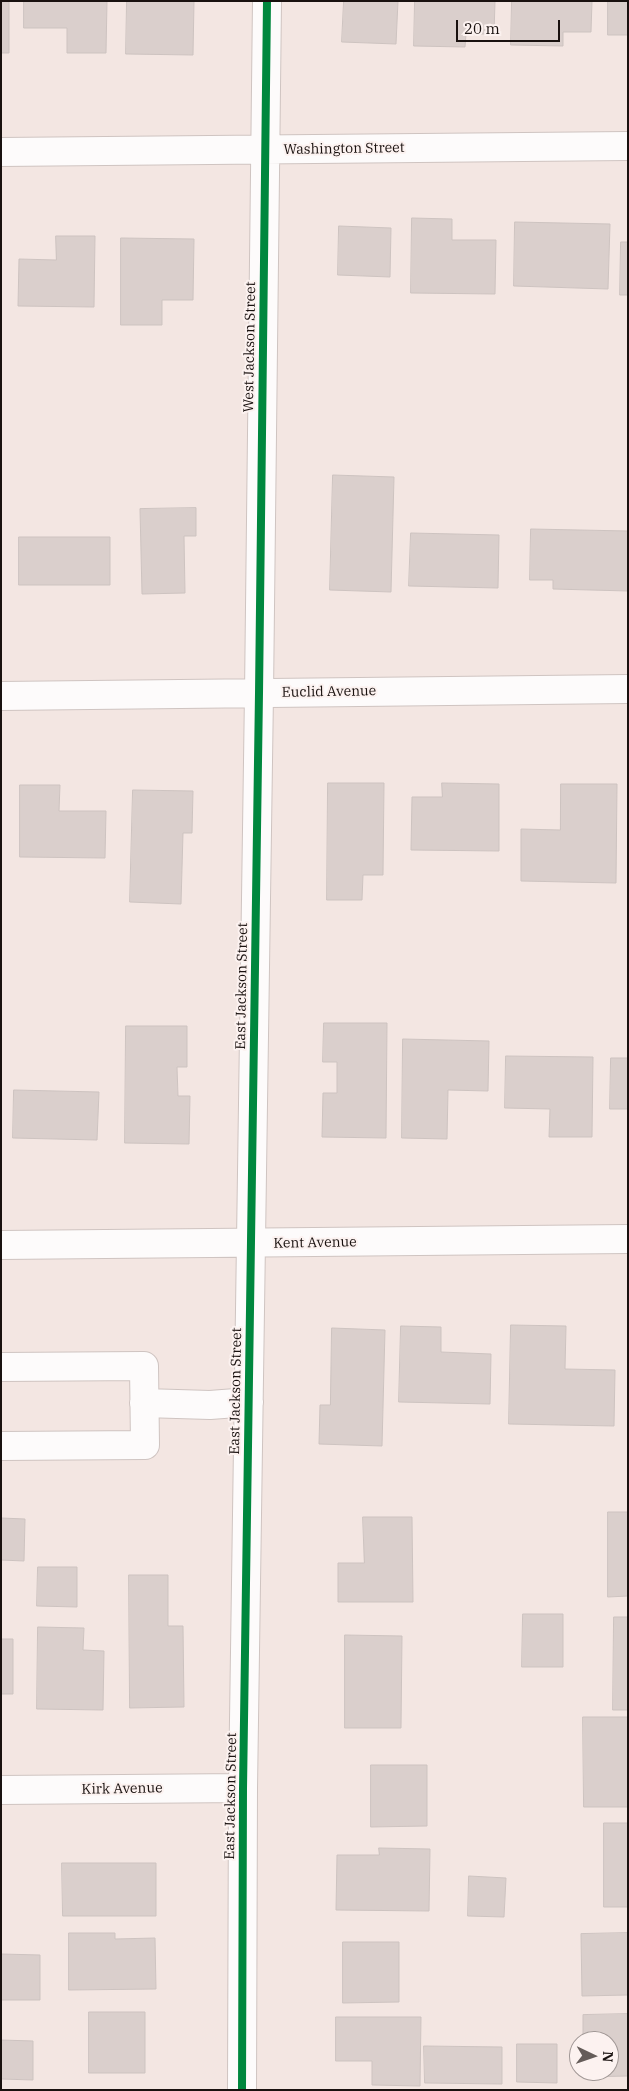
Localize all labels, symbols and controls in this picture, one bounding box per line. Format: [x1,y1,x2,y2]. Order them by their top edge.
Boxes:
scale bar [459,10,563,42]
text: 20 m [464,19,500,38]
street label: Washington Street [283,140,405,158]
street label: West Jackson Street [240,281,260,413]
street label: Euclid Avenue [282,683,376,701]
street label: East Jackson Street [232,922,252,1050]
street label: Kent Avenue [273,1234,357,1252]
street label: East Jackson Street [226,1327,246,1455]
street label: East Jackson Street [221,1732,241,1860]
street label: Kirk Avenue [81,1780,163,1798]
north arrow [569,2031,619,2081]
text: N [599,2051,617,2063]

